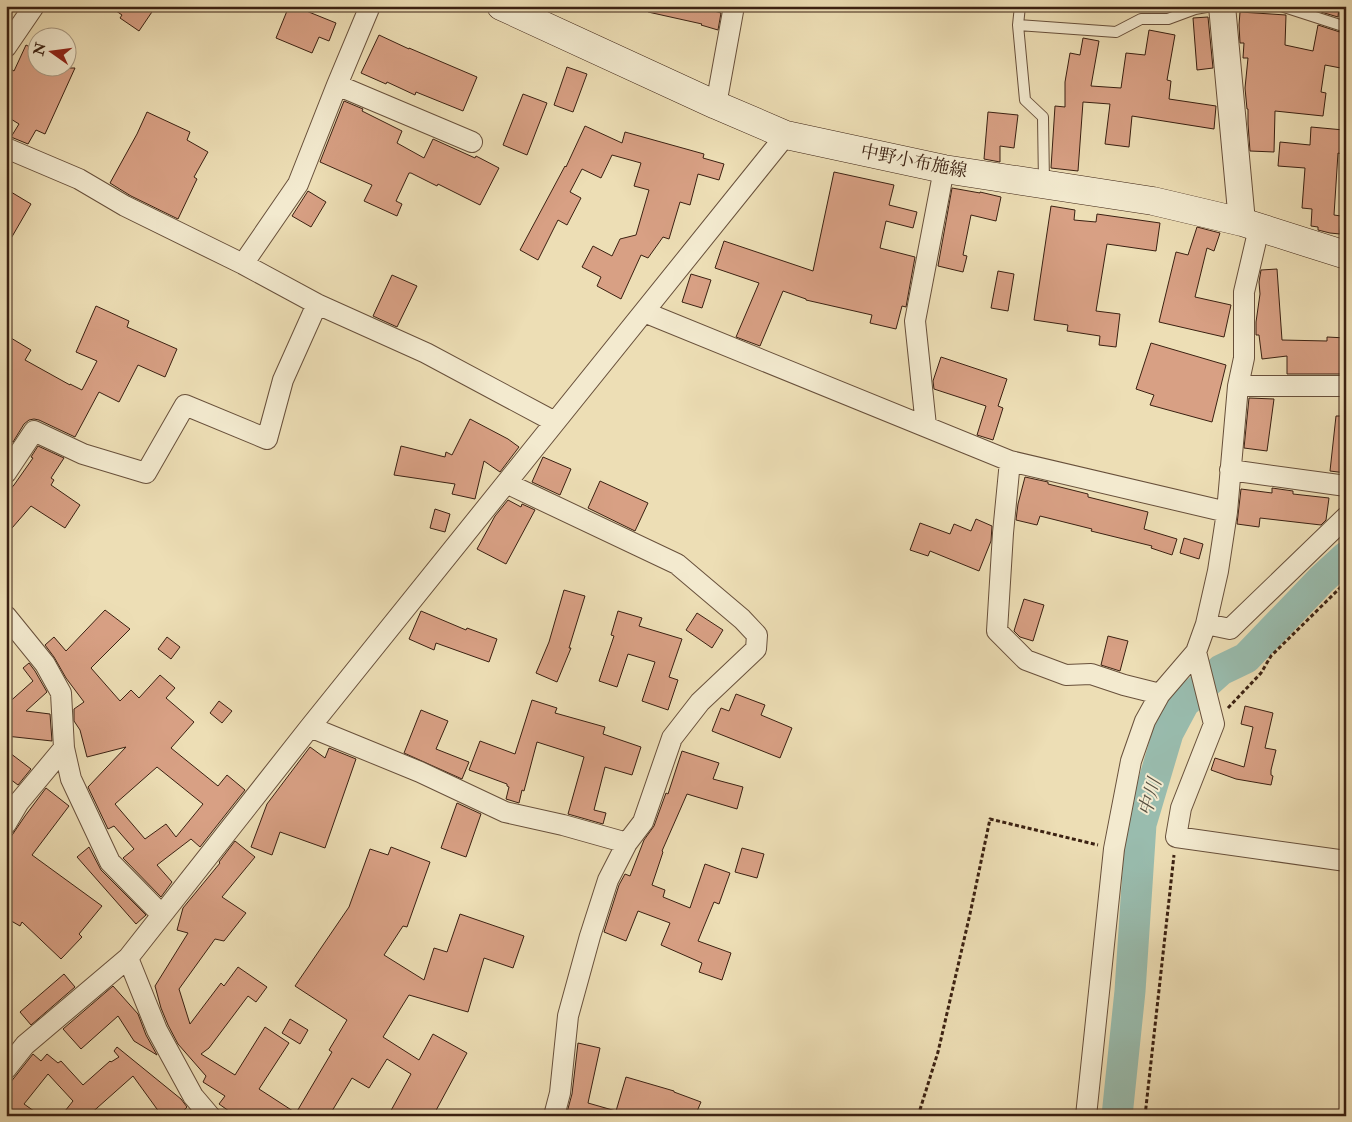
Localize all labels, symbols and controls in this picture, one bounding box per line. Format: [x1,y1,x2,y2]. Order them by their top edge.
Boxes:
north arrow [28,28,78,78]
text: N [30,40,50,58]
street label: 中野小布施線 [859,140,969,183]
water label: 中川 [1133,774,1168,819]

